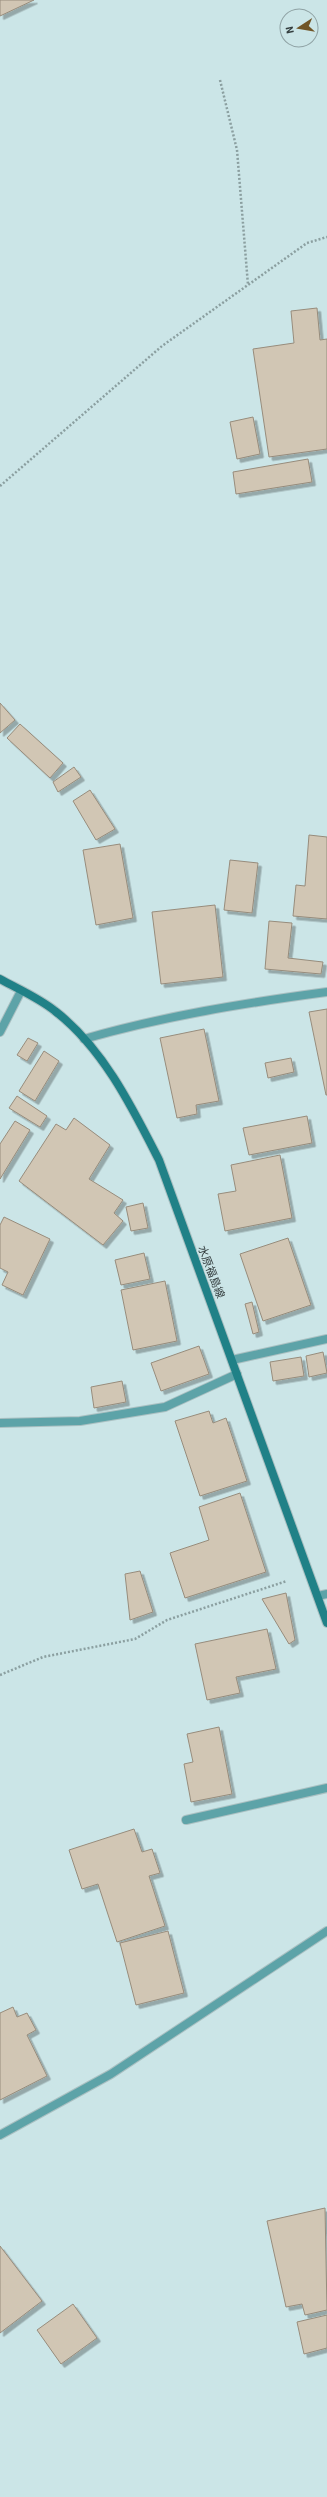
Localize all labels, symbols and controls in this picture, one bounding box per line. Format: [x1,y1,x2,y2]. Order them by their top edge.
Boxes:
north arrow [279,8,319,48]
text: N [282,25,298,35]
street label: 水原福島線 [194,1244,228,1300]

